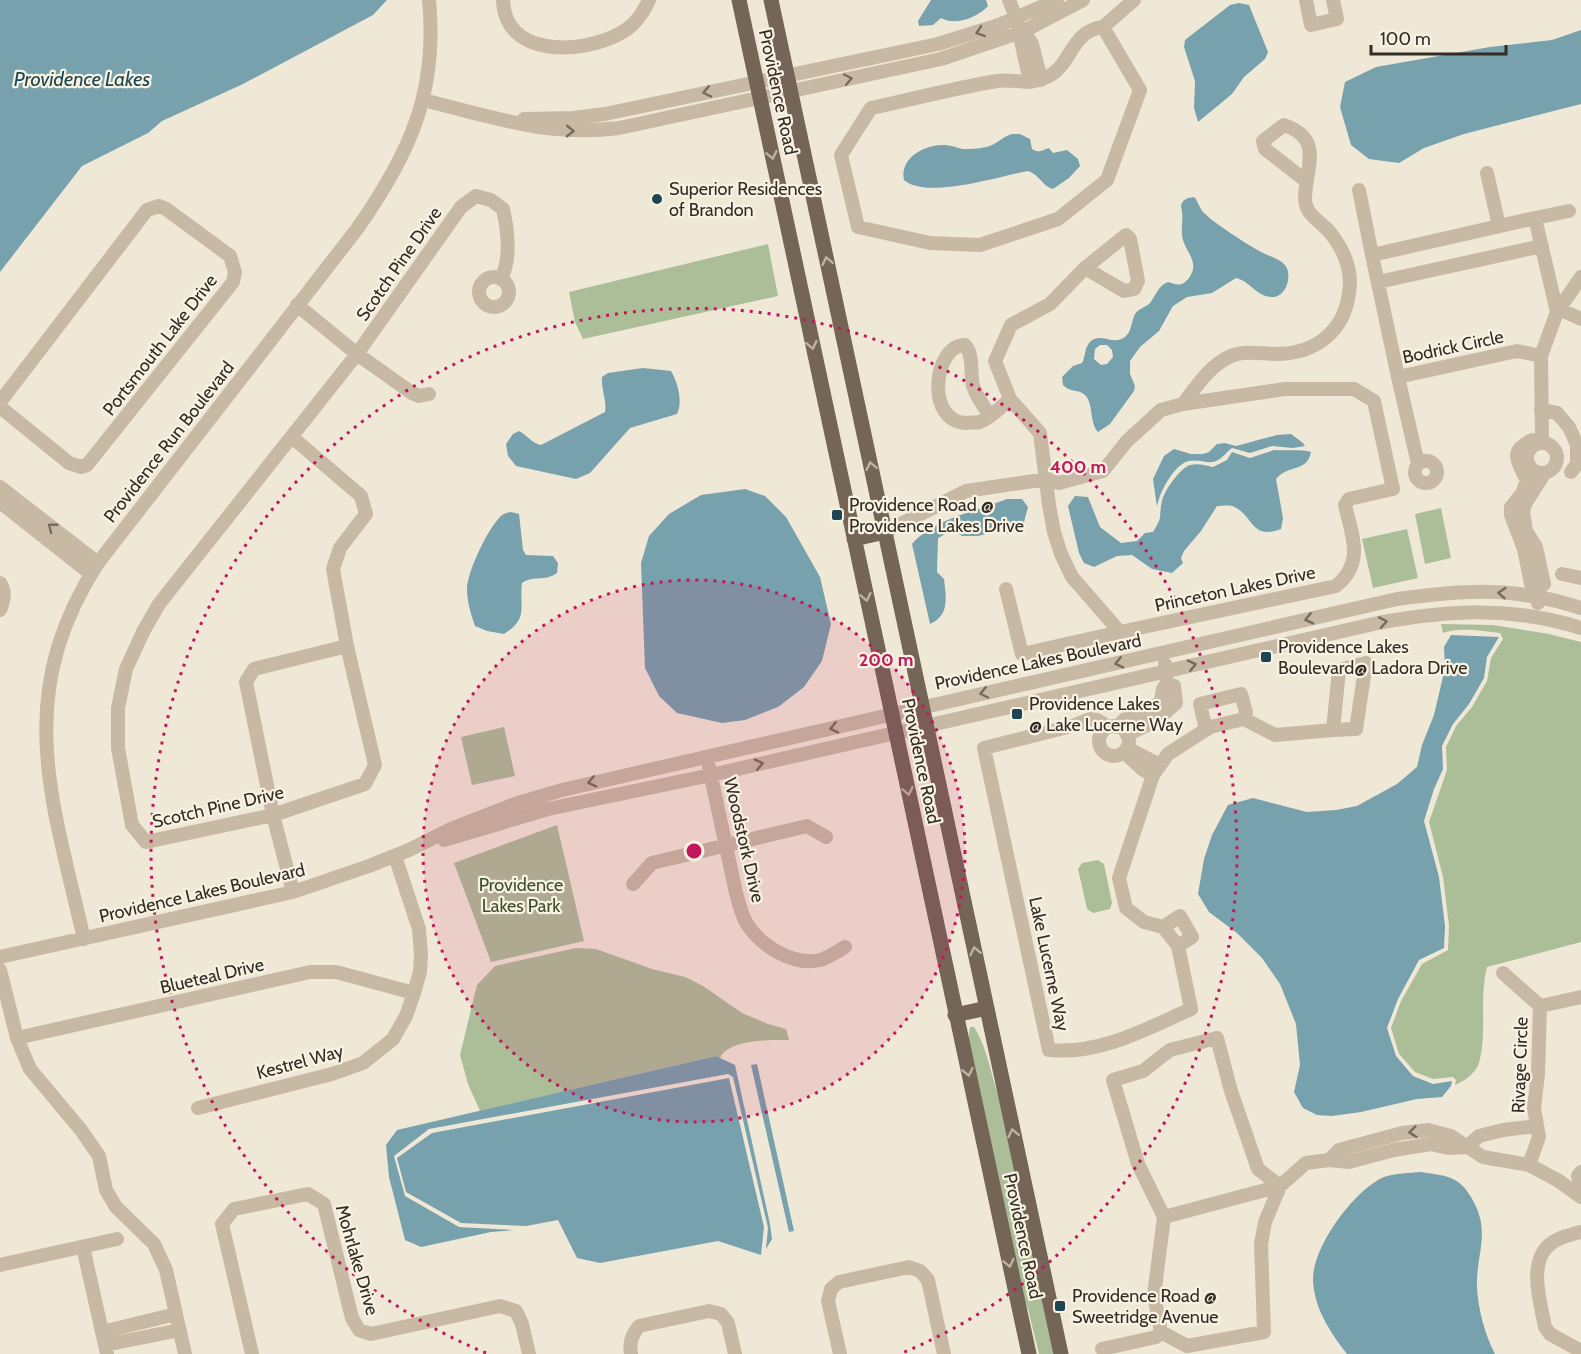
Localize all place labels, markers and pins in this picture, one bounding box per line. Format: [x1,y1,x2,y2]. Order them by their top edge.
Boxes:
place label: Superior Residences of Brandon [669,178,822,221]
marker: Superior Residences of Brandon [650,192,664,206]
place label: Providence Road @ Providence Lakes Drive [849,494,1024,537]
marker: Providence Road @ Providence Lakes Drive [830,508,844,522]
place label: Providence Lakes Boulevard@ Ladora Drive [1278,636,1468,679]
marker: Providence Lakes Boulevard@ Ladora Drive [1259,650,1273,664]
place label: Providence Lakes @ Lake Lucerne Way [1029,693,1183,736]
marker: Providence Lakes @ Lake Lucerne Way [1010,707,1024,721]
centre of rings [684,841,704,861]
place label: Providence Road @ Sweetridge Avenue [1072,1285,1219,1328]
marker: Providence Road @ Sweetridge Avenue [1053,1299,1067,1313]

